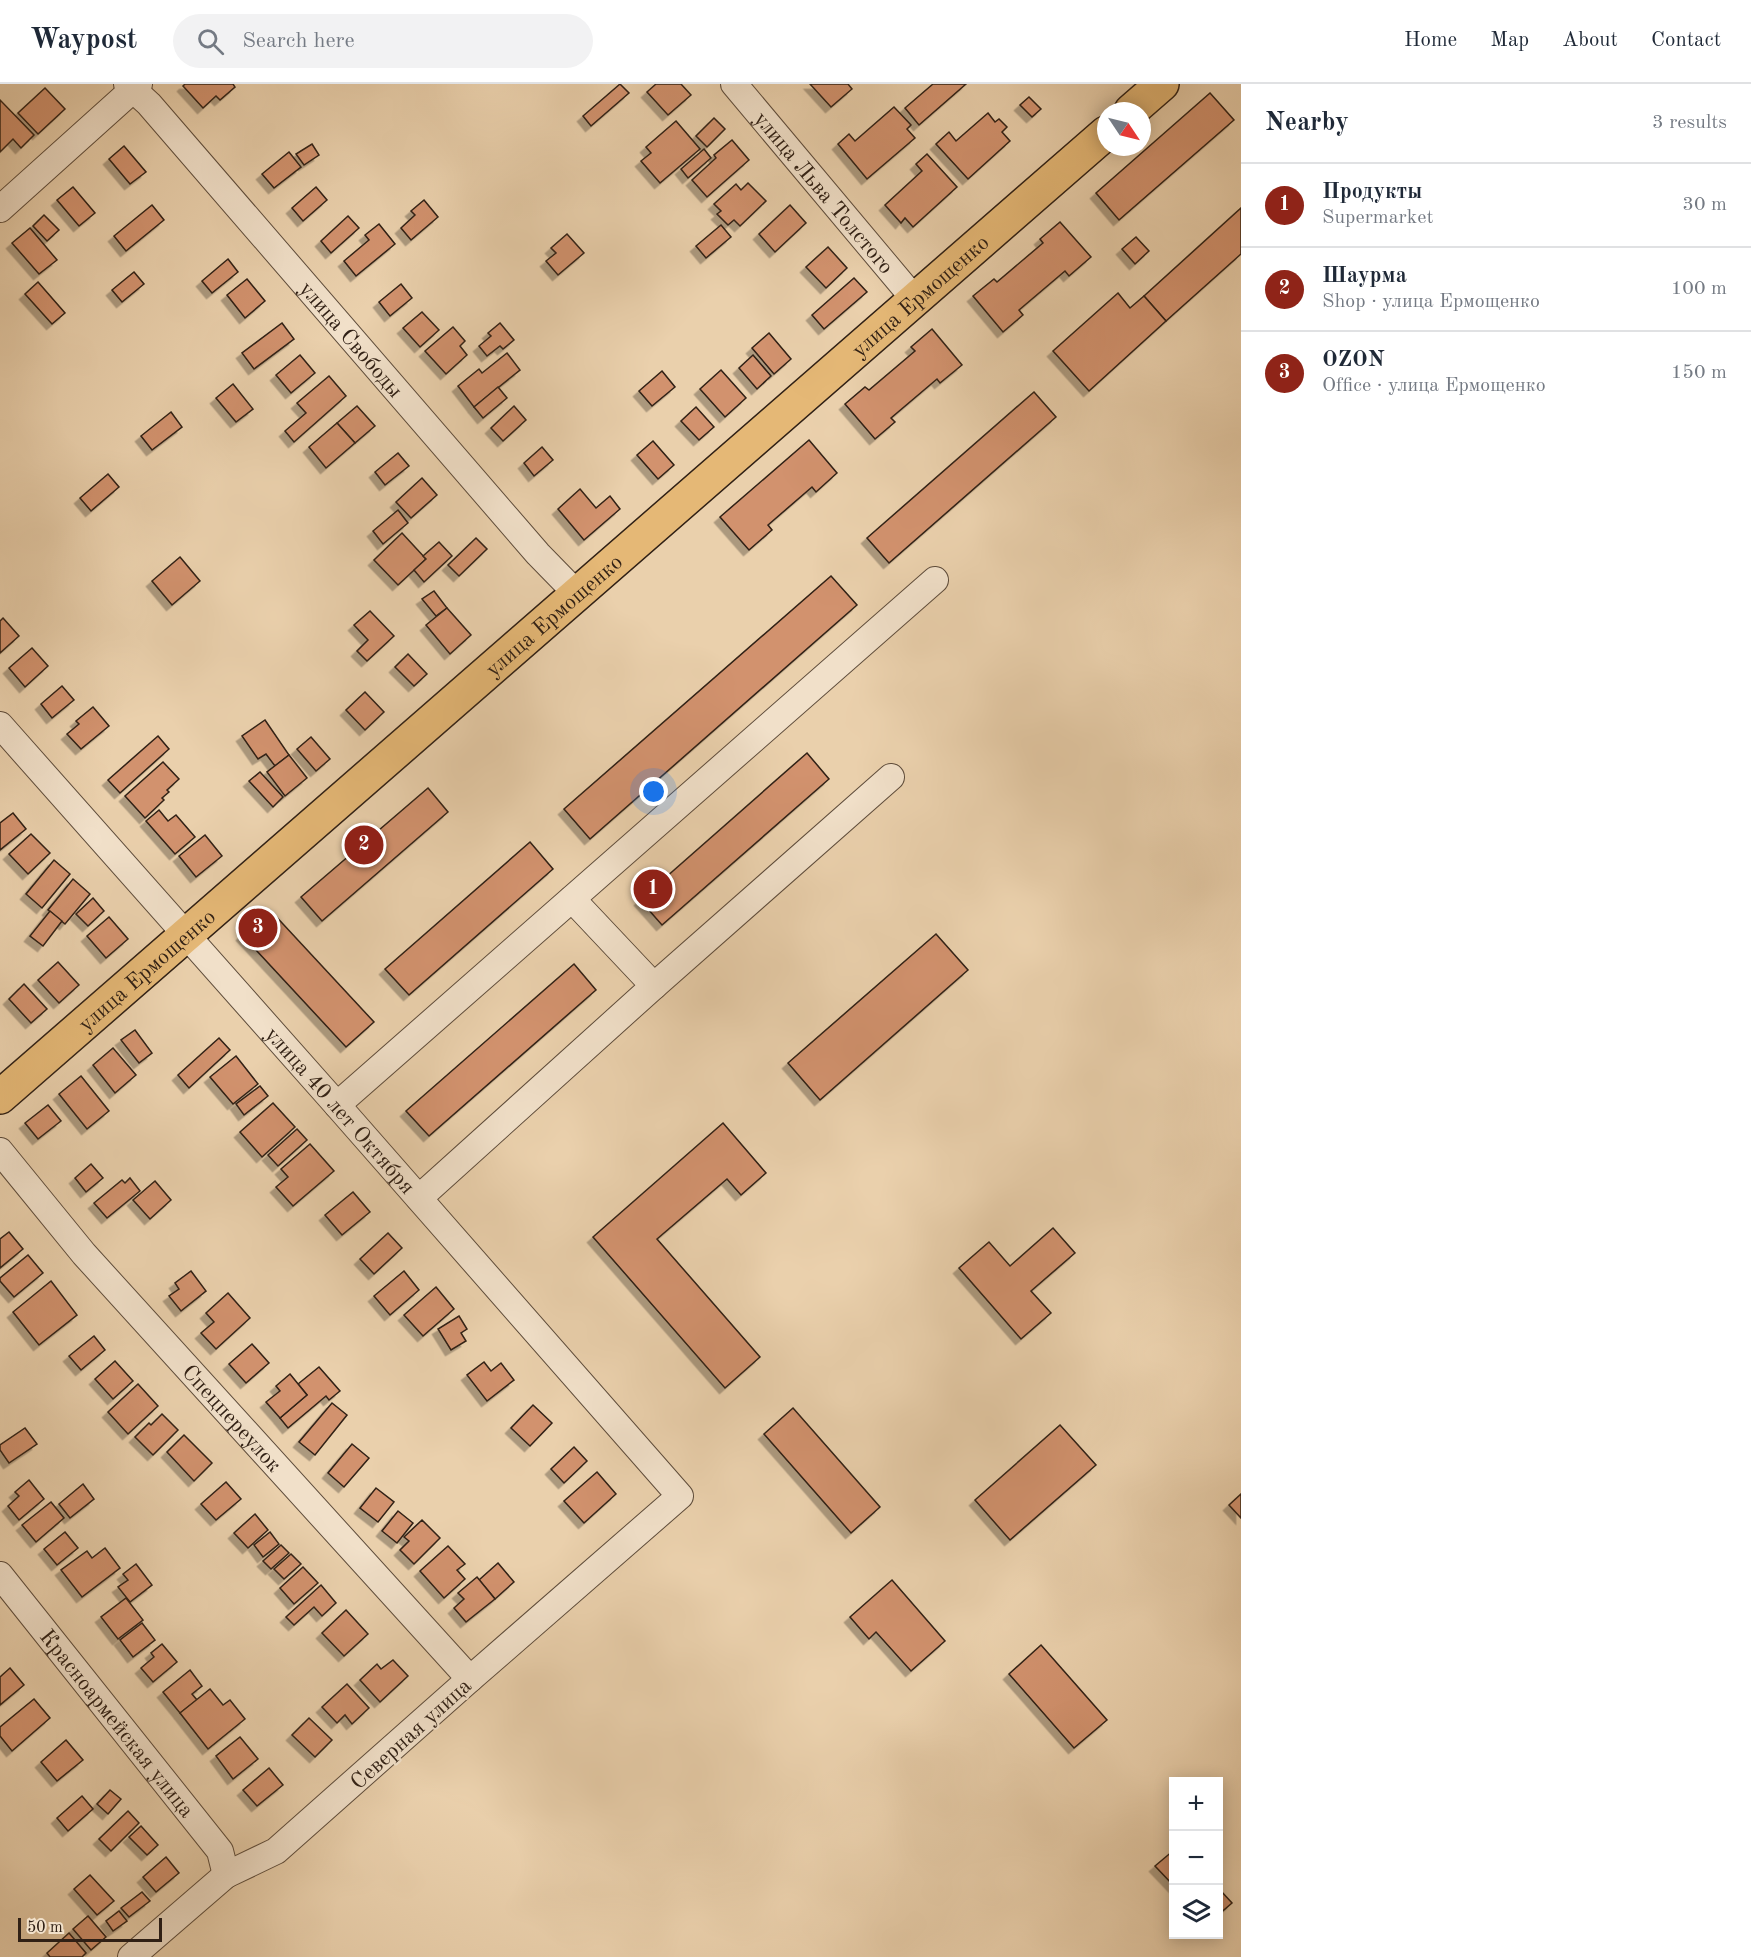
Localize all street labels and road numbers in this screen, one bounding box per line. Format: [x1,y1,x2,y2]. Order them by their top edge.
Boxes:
street label: улица Льва Толстого [749,108,897,279]
street label: улица Ермощенко [848,232,994,362]
street label: улица Свободы [295,278,406,402]
street label: улица Ермощенко [482,551,627,682]
street label: улица Ермощенко [75,906,220,1036]
street label: улица 40 лет Октября [260,1024,418,1199]
street label: Спецпереулок [177,1361,285,1477]
street label: Красноармейская улица [35,1626,198,1822]
street label: Северная улица [347,1675,476,1794]

